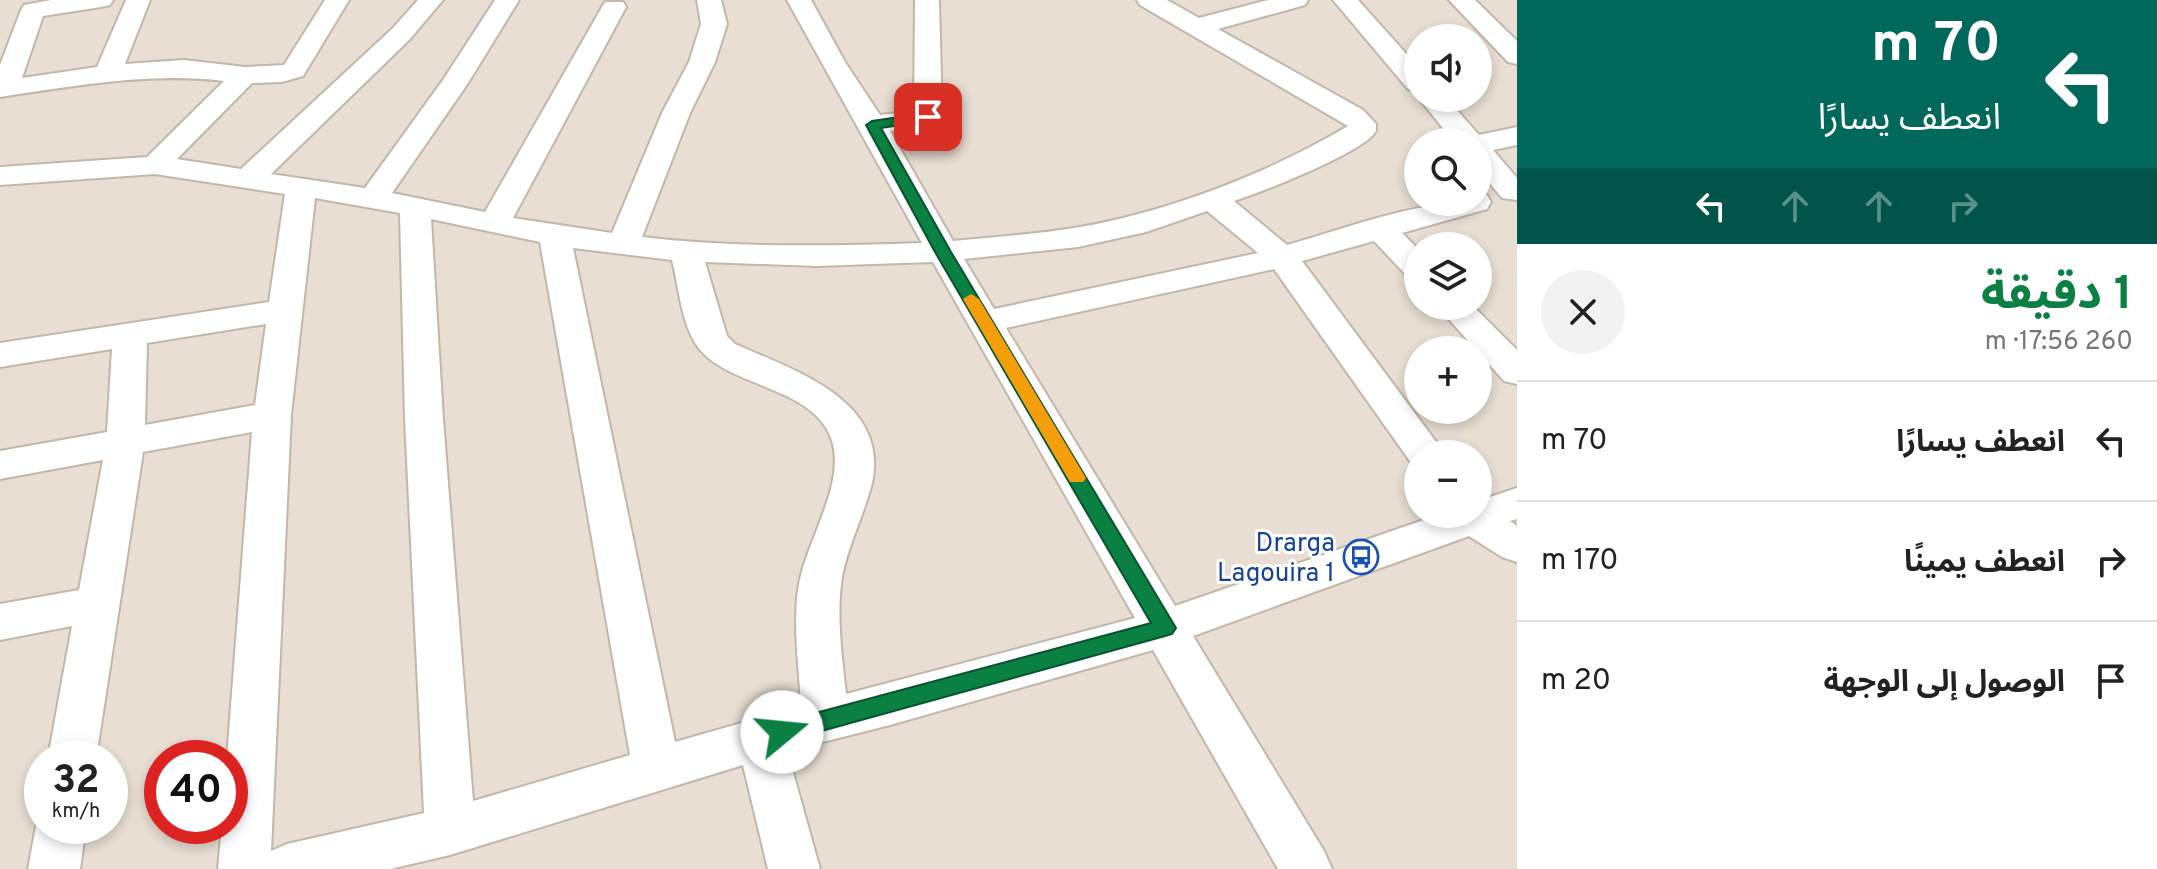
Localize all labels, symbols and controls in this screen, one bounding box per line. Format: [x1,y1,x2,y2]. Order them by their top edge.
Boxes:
text: 70 m [1871,11,2001,81]
map controls [1404,24,1492,528]
button: sound [1404,24,1492,112]
icon: left [2029,32,2133,136]
pin [894,83,962,151]
icon: arrive [906,95,950,139]
text: انعطف يسارًا [1818,97,2001,143]
button: search [1404,128,1492,216]
icon: left [1689,184,1733,228]
icon: ahead [1773,184,1817,228]
icon: ahead [1857,184,1901,228]
icon: right [1941,184,1985,228]
button: layers [1404,232,1492,320]
text: 1 دقيقة [1981,266,2133,326]
button: close [1541,270,1625,354]
text: 260 m · 17:56 [1985,326,2133,359]
button: + [1404,336,1492,424]
icon: left [2089,419,2133,463]
text: 70 m [1541,423,1608,460]
text: انعطف يسارًا [1896,425,2065,462]
button: − [1404,440,1492,528]
place label: Drarga Lagouira 1 [1217,528,1335,591]
bus stop icon: Drarga Lagouira 1 [1342,538,1380,576]
icon: right [2089,539,2133,583]
text: 170 m [1541,543,1619,580]
text: انعطف يمينًا [1904,545,2065,582]
icon: arrive [2089,659,2133,703]
text: 20 m [1541,663,1611,700]
text: الوصول إلى الوجهة [1823,665,2065,702]
position arrow [740,690,824,774]
speed limit sign: 40 [144,740,248,844]
text: 32 [52,757,100,807]
text: km/h [52,799,100,825]

